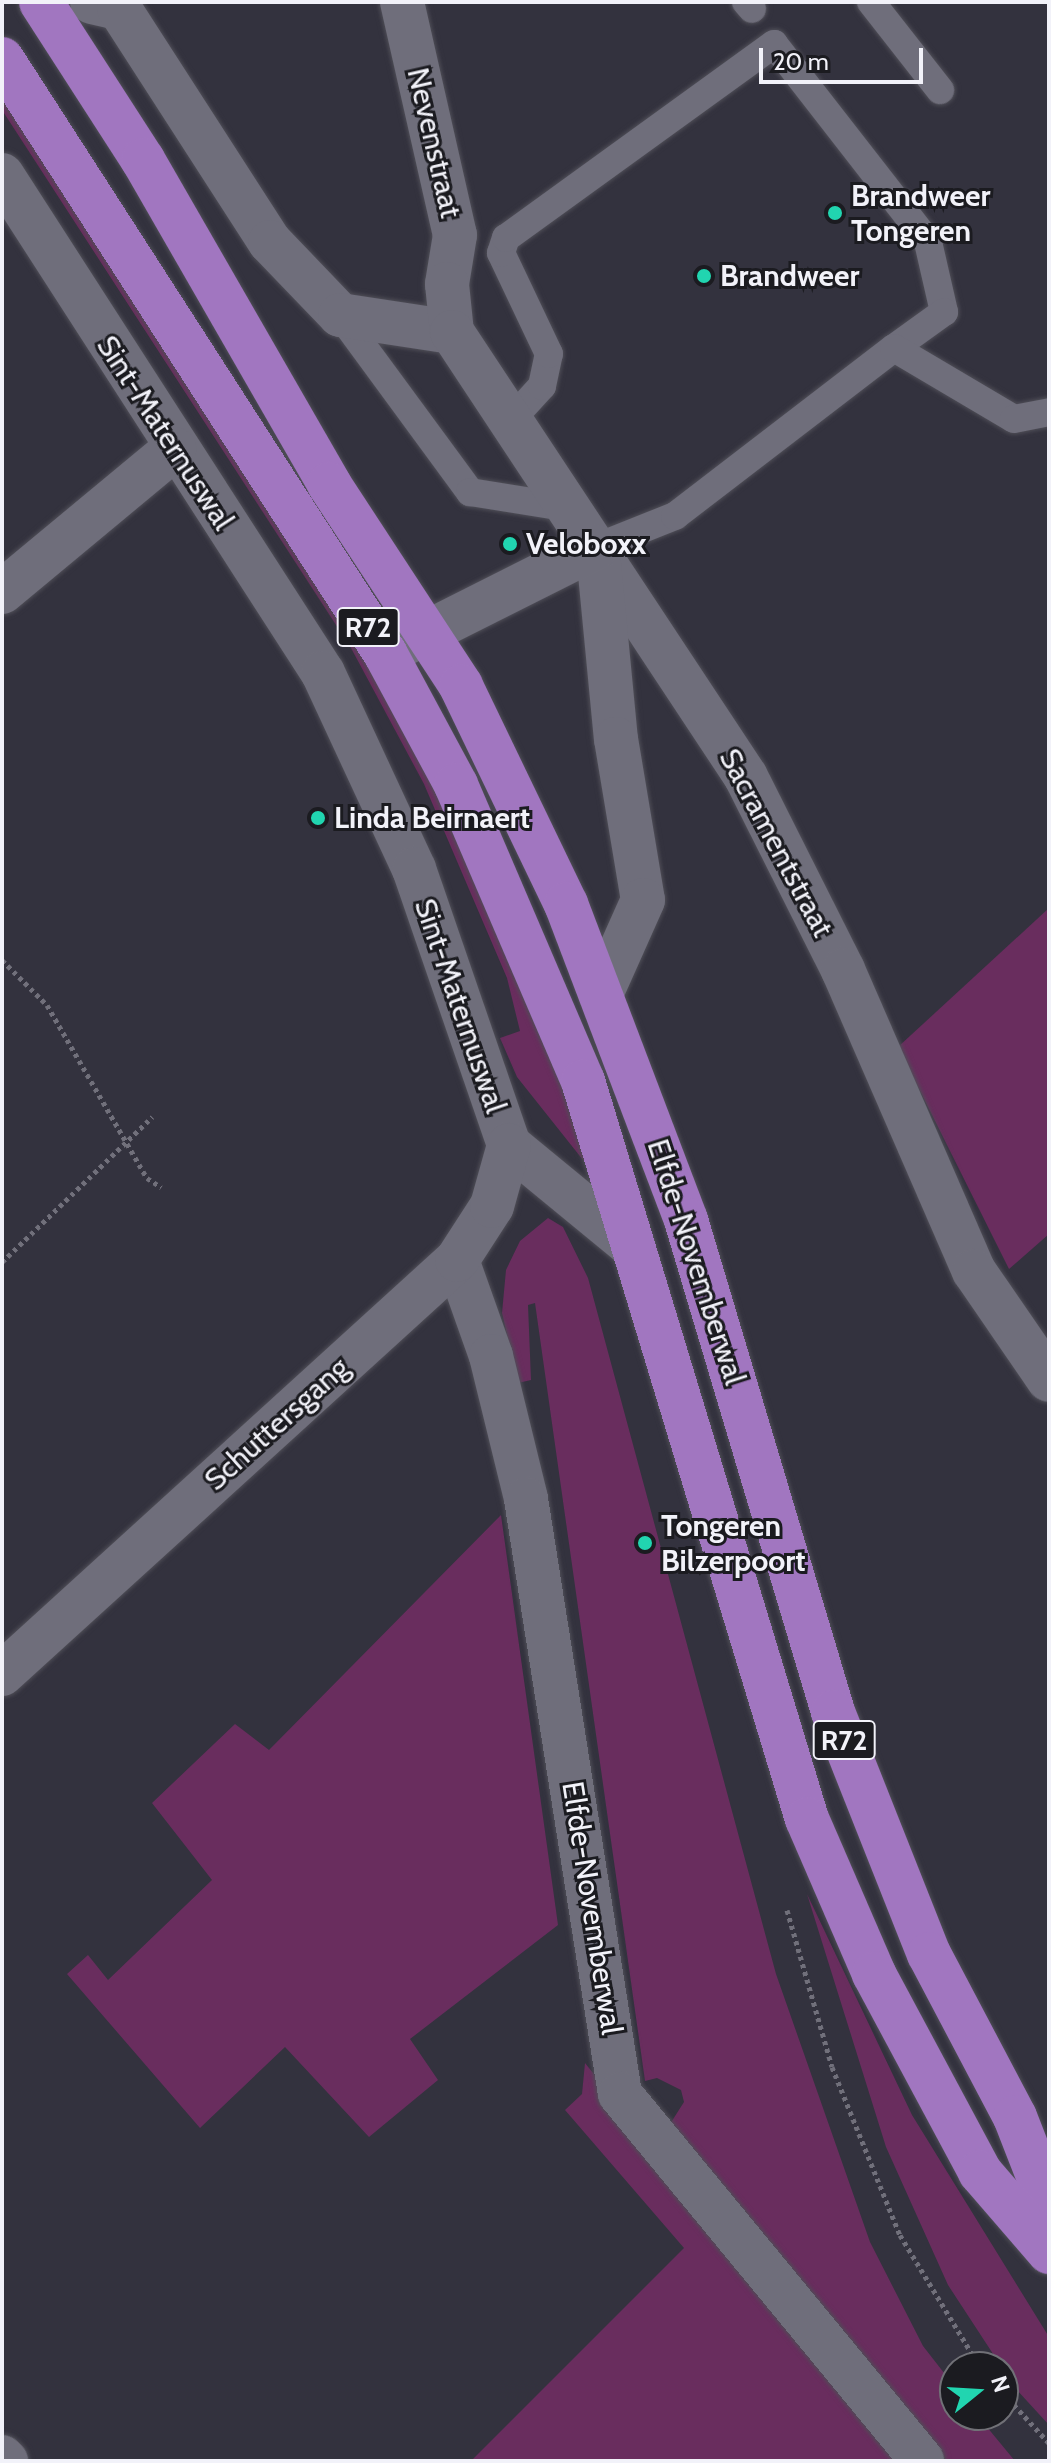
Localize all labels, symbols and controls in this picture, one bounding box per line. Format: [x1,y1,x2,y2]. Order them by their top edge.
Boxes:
scale bar [763,32,927,82]
text: 20 m [773,47,829,76]
street label: Nevenstraat [399,64,469,222]
place label: Brandweer Tongeren [851,178,990,248]
marker: Brandweer Tongeren [826,204,844,222]
place label: Brandweer [720,258,859,294]
marker: Brandweer [695,267,713,285]
street label: Sint-Maternuswal [89,329,241,537]
place label: Veloboxx [526,526,647,562]
marker: Veloboxx [501,535,519,553]
road number: R72 [336,603,400,651]
street label: Sacramentstraat [711,743,841,943]
place label: Linda Beirnaert [334,800,530,836]
marker: Linda Beirnaert [309,809,327,827]
street label: Sint-Maternuswal [406,894,514,1118]
street label: Elfde-Novemberwal [639,1135,753,1389]
street label: Schuttersgang [198,1350,356,1498]
place label: Tongeren Bilzerpoort [661,1508,806,1578]
marker: Tongeren Bilzerpoort [636,1534,654,1552]
road number: R72 [812,1716,876,1764]
street label: Elfde-Novemberwal [554,1779,630,2037]
north arrow [939,2351,1019,2431]
text: N [985,2372,1016,2396]

